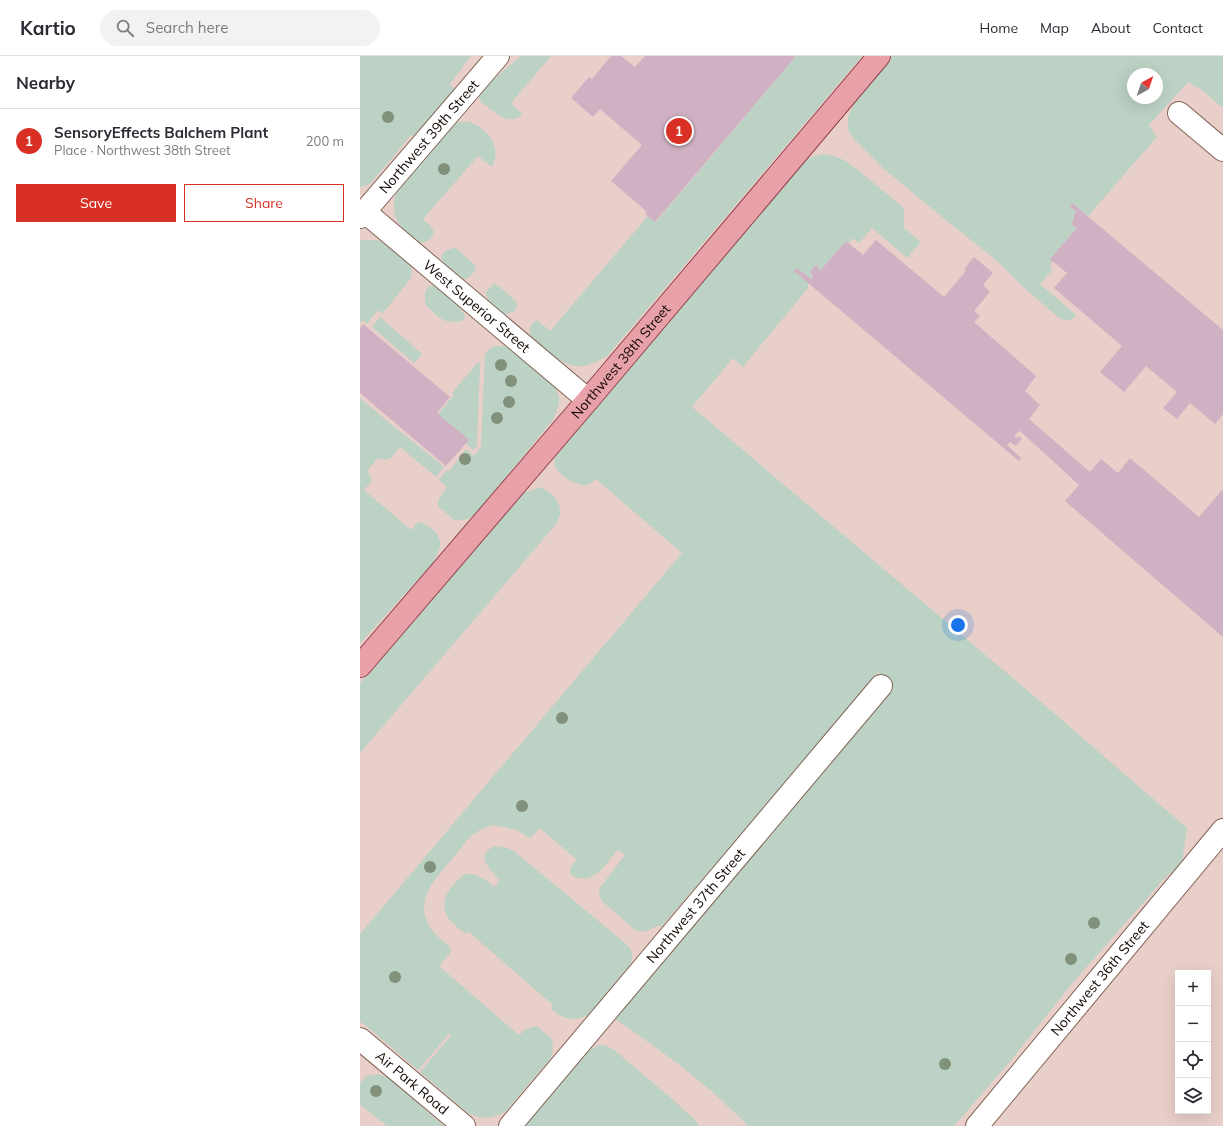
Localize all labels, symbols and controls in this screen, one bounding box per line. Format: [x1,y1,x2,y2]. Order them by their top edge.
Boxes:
search box [100,10,380,46]
text: Kartio [20,16,76,40]
icon: search [114,17,136,39]
text: Search here [146,18,228,37]
text: Home [979,19,1018,37]
text: Map [1040,19,1069,37]
text: About [1091,19,1131,37]
text: Contact [1153,19,1203,37]
north arrow [1127,68,1163,104]
text: Nearby [16,72,75,93]
street label: Northwest 39th Street [375,76,483,197]
pin: 1 [666,116,692,146]
text: SensoryEffects Balchem Plant [54,123,268,142]
text: 1 [25,133,33,149]
text: 200 m [306,133,344,149]
text: Place · Northwest 38th Street [54,142,231,158]
button: Save [16,184,176,222]
button: Share [184,184,344,222]
street label: West Superior Street [419,256,534,356]
street label: Northwest 38th Street [567,300,674,422]
your location [948,615,968,635]
street label: Northwest 37th Street [642,845,749,967]
street label: Northwest 36th Street [1047,917,1153,1040]
map controls [1175,970,1211,1114]
button: + [1175,970,1211,1006]
button: − [1175,1006,1211,1042]
button: locate [1175,1042,1211,1078]
street label: Air Park Road [372,1047,452,1118]
button: layers [1175,1078,1211,1114]

